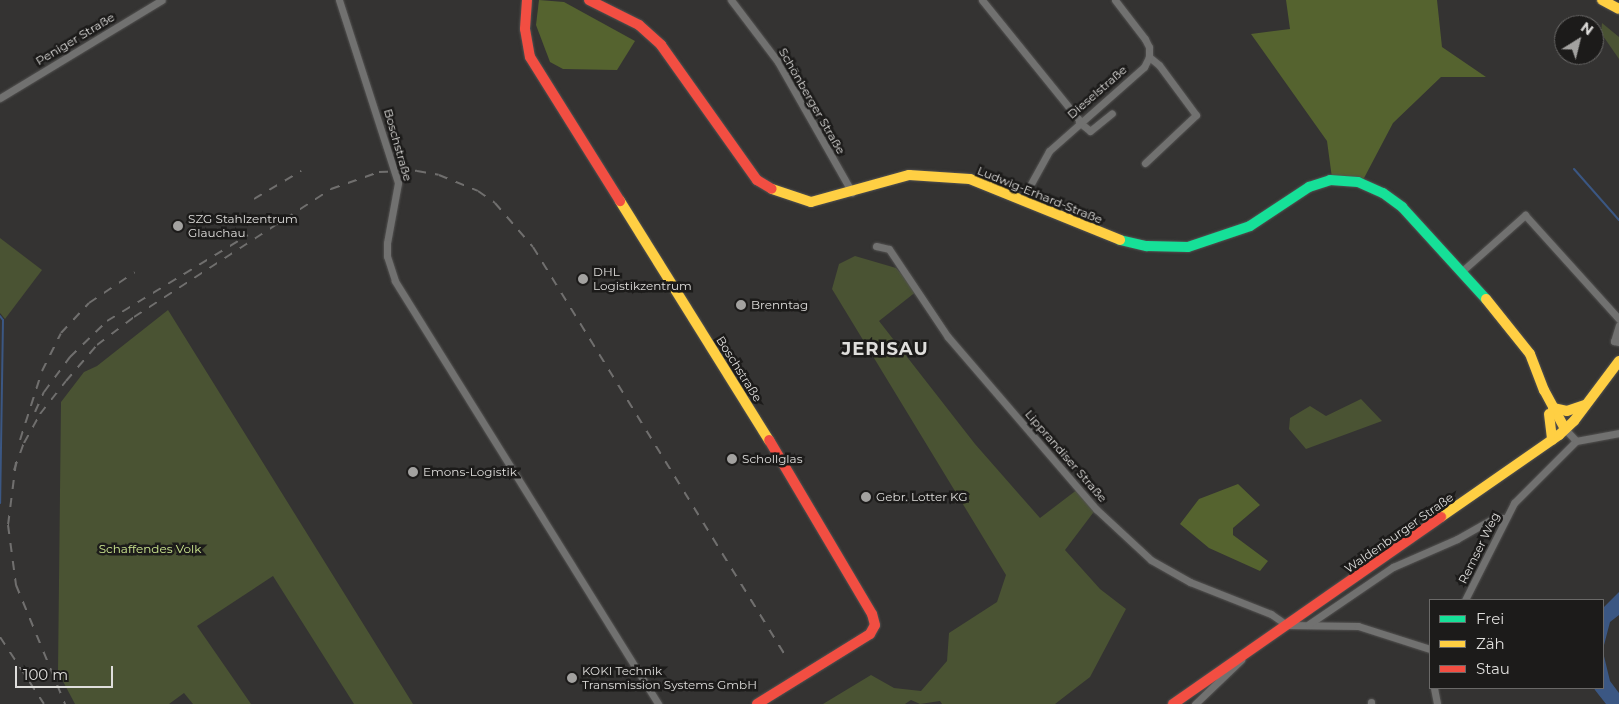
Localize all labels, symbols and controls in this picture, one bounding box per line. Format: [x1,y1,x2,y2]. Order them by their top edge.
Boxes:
street label: Peniger Straße [33,10,117,68]
north arrow [1554,15,1604,65]
text: N [1577,18,1597,39]
street label: Schönberger Straße [776,45,848,157]
street label: Dieselstraße [1064,62,1130,122]
street label: Boschstraße [381,107,415,183]
street label: Ludwig-Erhard-Straße [975,163,1105,227]
place label: SZG Stahlzentrum Glauchau [188,212,298,240]
marker: SZG Stahlzentrum Glauchau [172,220,184,232]
place label: DHL Logistikzentrum [593,265,692,293]
marker: DHL Logistikzentrum [577,273,589,285]
place label: Brenntag [751,298,808,312]
marker: Brenntag [735,299,747,311]
street label: Boschstraße [713,334,765,404]
district label: JERISAU [841,338,929,360]
street label: Lipprandiser Straße [1022,407,1110,505]
place label: Schollglas [742,452,803,466]
marker: Schollglas [726,453,738,465]
place label: Emons-Logistik [423,465,517,479]
marker: Emons-Logistik [407,466,419,478]
place label: Gebr. Lotter KG [876,490,967,504]
street label: Waldenburger Straße [1342,490,1456,576]
marker: Gebr. Lotter KG [860,491,872,503]
street label: Remser Weg [1455,510,1503,586]
park label: Schaffendes Volk [99,542,201,556]
legend [1429,599,1604,689]
text: Frei [1476,609,1504,628]
text: Zäh [1476,634,1505,653]
scale bar [18,656,115,688]
text: Stau [1476,659,1510,678]
place label: KOKI Technik Transmission Systems GmbH [582,664,757,692]
text: 100 m [23,665,68,684]
marker: KOKI Technik Transmission Systems GmbH [566,672,578,684]

